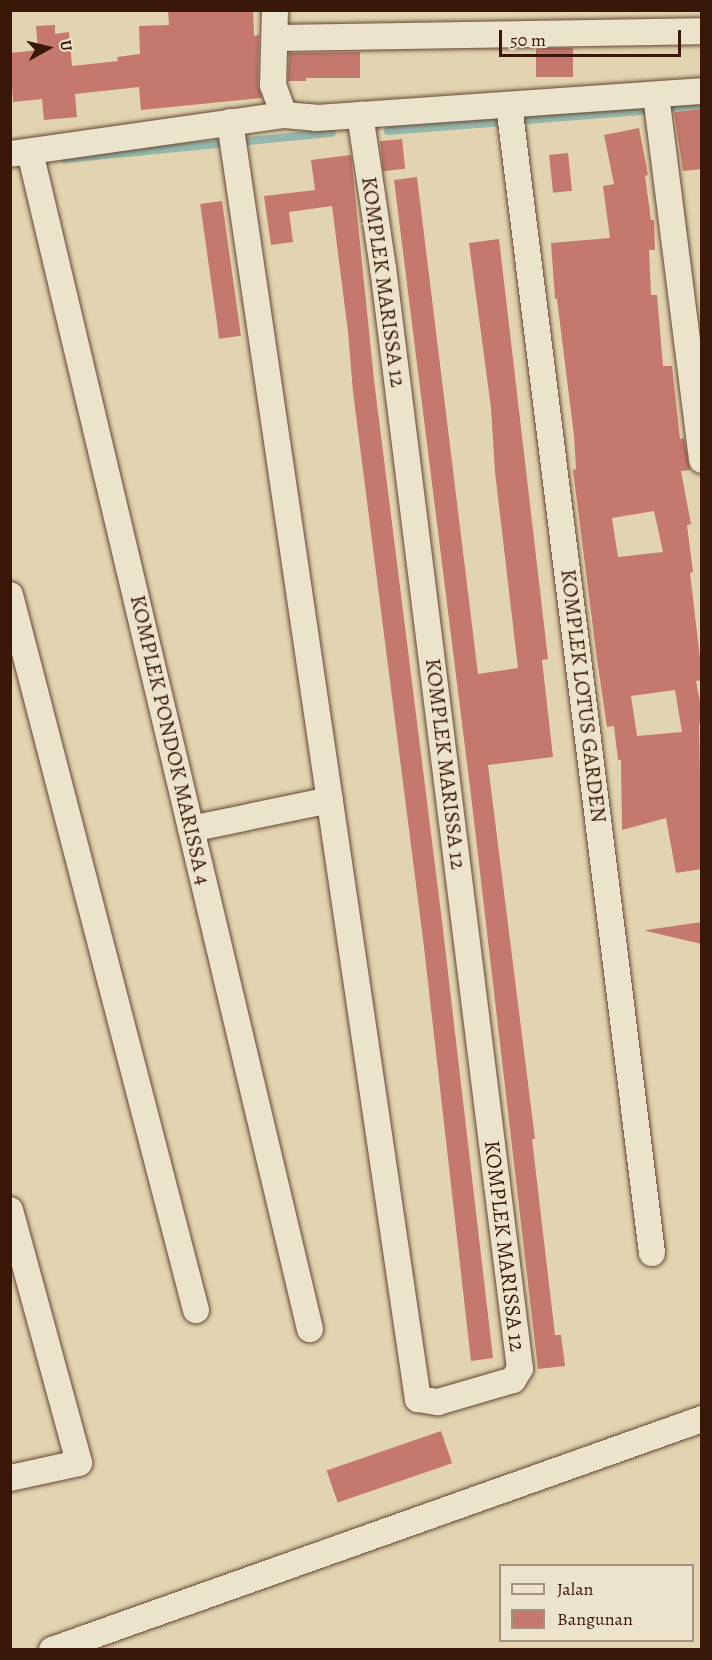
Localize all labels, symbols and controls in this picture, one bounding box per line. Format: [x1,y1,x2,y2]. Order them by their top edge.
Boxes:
north arrow [18,18,78,78]
scale bar [502,18,684,56]
text: 50 m [510,28,546,52]
text: U [54,39,77,52]
street label: KOMPLEK MARISSA 12 [355,175,411,389]
street label: KOMPLEK LOTUS GARDEN [554,568,612,824]
street label: KOMPLEK PONDOK MARISSA 4 [124,592,216,888]
street label: KOMPLEK MARISSA 12 [419,657,471,871]
street label: KOMPLEK MARISSA 12 [478,1139,530,1353]
legend [499,1564,694,1642]
text: Jalan [557,1577,593,1601]
text: Bangunan [557,1607,633,1631]

